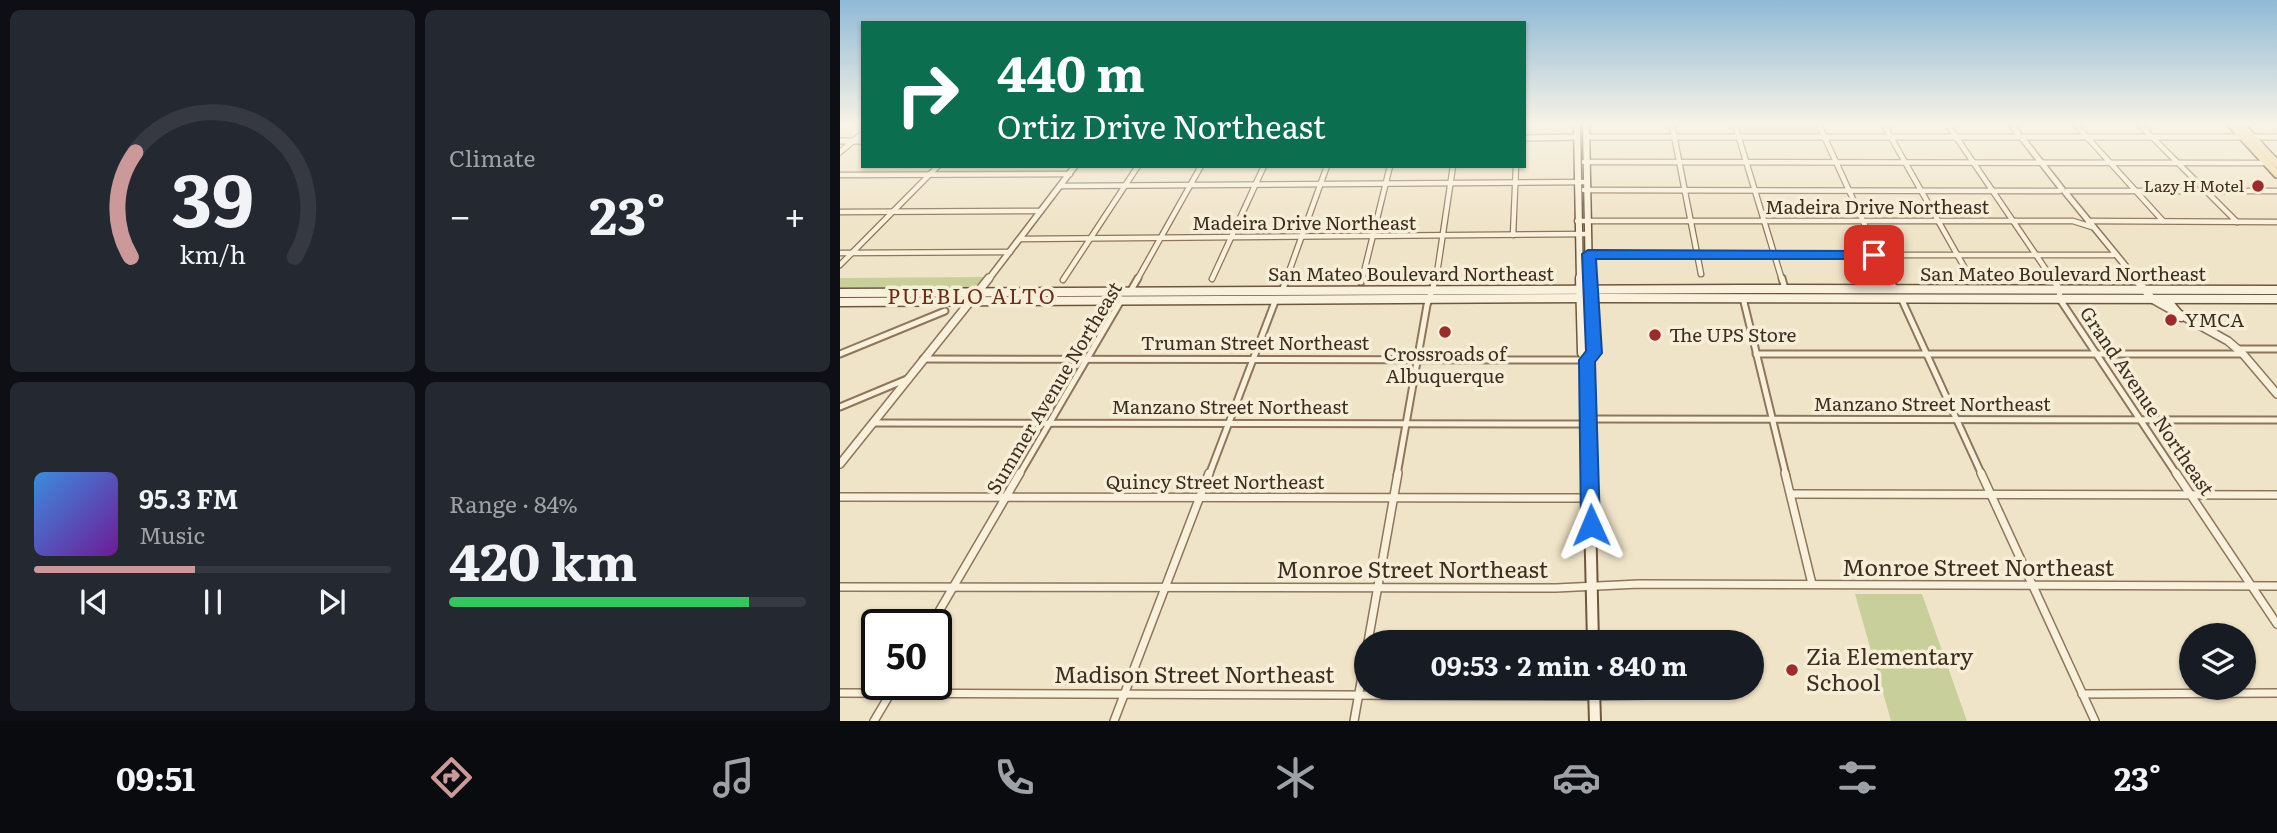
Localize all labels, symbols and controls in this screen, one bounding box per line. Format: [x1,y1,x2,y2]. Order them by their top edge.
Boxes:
text: 440 m [997,34,1145,107]
icon: right [882,49,973,140]
text: Ortiz Drive Northeast [997,101,1326,149]
text: Climate [449,140,535,174]
text: 39 [171,141,254,249]
place label: Lazy H Motel [2144,173,2244,197]
text: 23° [589,174,666,251]
marker: Lazy H Motel [2250,178,2266,194]
text: − [449,185,471,242]
text: + [784,185,806,242]
street label: Madeira Drive Northeast [1765,192,1989,220]
street label: Madeira Drive Northeast [1192,208,1416,236]
pin [1844,225,1904,285]
text: km/h [179,235,246,272]
icon: arrive [1855,236,1893,274]
street label: San Mateo Boulevard Northeast [1268,259,1554,287]
street label: San Mateo Boulevard Northeast [1920,259,2206,287]
street label: Summer Avenue Northeast [978,276,1128,499]
district label: PUEBLO ALTO [887,279,1057,310]
street label: Grand Avenue Northeast [2074,300,2222,501]
place label: YMCA [2185,305,2244,333]
marker: YMCA [2163,312,2179,328]
place label: The UPS Store [1669,320,1796,348]
marker: Crossroads of Albuquerque [1437,324,1453,340]
marker: The UPS Store [1647,327,1663,343]
street label: Truman Street Northeast [1141,328,1370,356]
place label: Crossroads of Albuquerque [1384,339,1508,389]
street label: Manzano Street Northeast [1813,389,2051,417]
street label: Manzano Street Northeast [1111,392,1349,420]
street label: Quincy Street Northeast [1106,467,1325,495]
text: 95.3 FM [139,478,238,517]
text: Range · 84% [449,486,578,520]
position arrow [1554,488,1628,562]
text: Music [139,517,205,551]
text: 420 km [449,520,637,597]
street label: Monroe Street Northeast [1842,549,2115,583]
street label: Monroe Street Northeast [1276,551,1549,585]
icon: previous [75,583,113,621]
icon: pause [194,583,232,621]
icon: next [313,583,351,621]
speed limit sign: 50 [861,609,952,700]
map controls [2179,623,2256,700]
button: layers [2179,623,2256,700]
place label: Zia Elementary School [1806,638,1974,698]
text: 09:53 · 2 min · 840 m [1431,645,1687,684]
street label: Madison Street Northeast [1054,656,1335,690]
marker: Zia Elementary School [1784,662,1800,678]
text: 09:51 [116,753,195,801]
icon: directions [427,753,476,802]
icon: music [709,753,758,802]
icon: phone [990,753,1039,802]
icon: climate [1271,753,1320,802]
icon: car [1552,753,1601,802]
icon: filters [1833,753,1882,802]
text: 23° [2114,753,2161,801]

